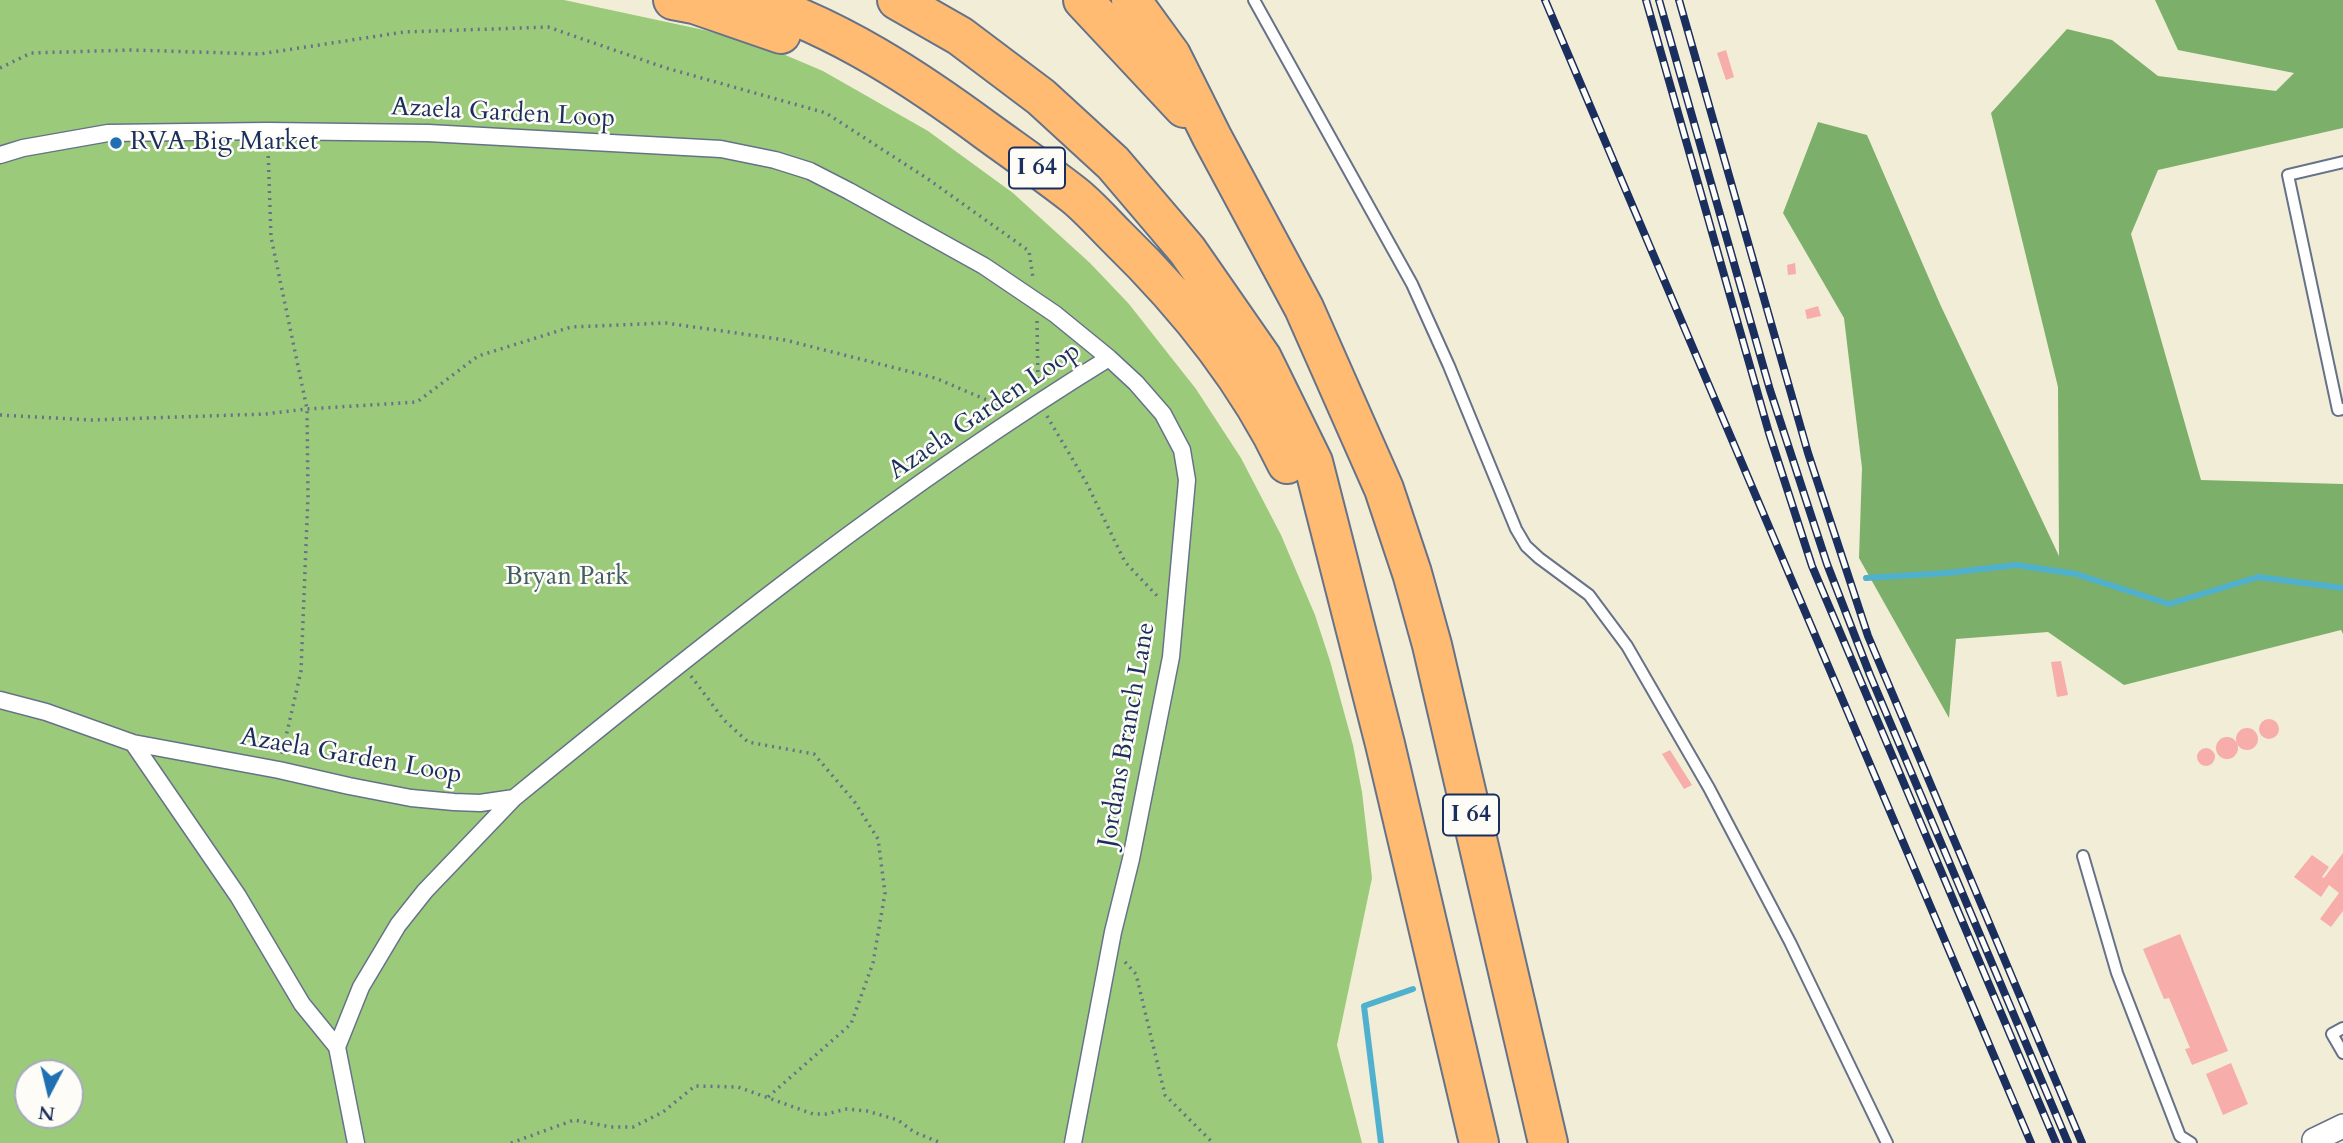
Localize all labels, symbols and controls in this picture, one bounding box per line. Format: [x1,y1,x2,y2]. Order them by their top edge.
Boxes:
street label: Azaela Garden Loop [390,93,616,135]
place label: RVA Big Market [130,127,318,159]
marker: RVA Big Market [108,135,124,151]
road number: I 64 [1009,148,1065,188]
street label: Azaela Garden Loop [883,336,1087,488]
park label: Bryan Park [505,562,629,594]
street label: Jordans Branch Lane [1093,620,1163,850]
street label: Azaela Garden Loop [238,722,464,792]
road number: I 64 [1443,794,1499,836]
north arrow [14,1059,84,1129]
text: N [37,1099,56,1127]

